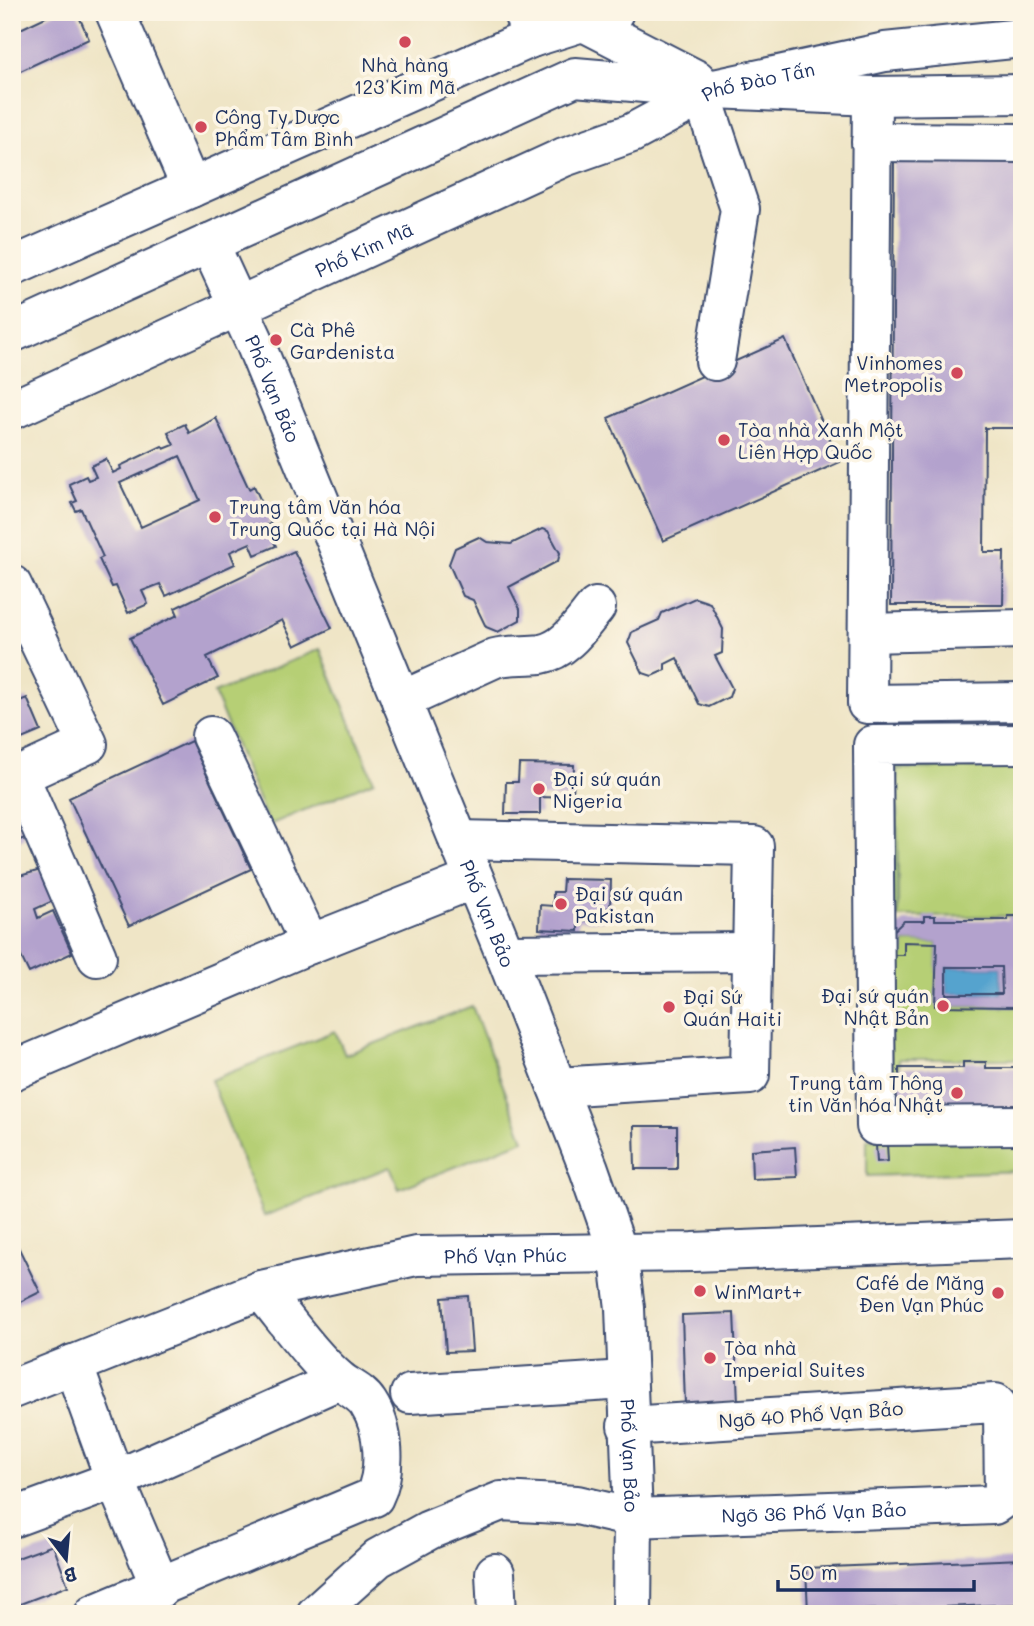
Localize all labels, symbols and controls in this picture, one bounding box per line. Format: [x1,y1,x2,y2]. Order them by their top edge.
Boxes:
marker: Nhà hàng 123 Kim Mã [397,34,413,50]
place label: Nhà hàng 123 Kim Mã [354,52,456,99]
street label: Phố Đào Tấn [696,55,817,106]
place label: Công Ty Dược Phẩm Tâm Bình [215,104,353,151]
marker: Công Ty Dược Phẩm Tâm Bình [193,119,209,135]
street label: Phố Kim Mã [311,215,417,282]
place label: Cà Phê Gardenista [290,317,395,364]
street label: Phố Vạn Bảo [240,331,307,446]
marker: Cà Phê Gardenista [268,332,284,348]
place label: Vinhomes Metropolis [844,350,943,397]
marker: Vinhomes Metropolis [949,365,965,381]
place label: Tòa nhà Xanh Một Liên Hợp Quốc [738,417,903,464]
marker: Tòa nhà Xanh Một Liên Hợp Quốc [716,432,732,448]
place label: Trung tâm Văn hóa Trung Quốc tại Hà Nội [229,494,436,541]
marker: Trung tâm Văn hóa Trung Quốc tại Hà Nội [207,509,223,525]
place label: Đại sứ quán Nigeria [553,766,661,813]
marker: Đại sứ quán Nigeria [531,781,547,797]
street label: Phố Vạn Bảo [455,856,521,970]
place label: Đại sứ quán Pakistan [575,881,683,928]
marker: Đại sứ quán Pakistan [553,896,569,912]
place label: Đại sứ quán Nhật Bản [821,983,929,1030]
place label: Đại Sứ Quán Haiti [683,984,782,1031]
marker: Đại sứ quán Nhật Bản [935,998,951,1014]
marker: Đại Sứ Quán Haiti [661,999,677,1015]
place label: Trung tâm Thông tin Văn hóa Nhật [788,1070,943,1117]
marker: Trung tâm Thông tin Văn hóa Nhật [949,1085,965,1101]
street label: Phố Vạn Phúc [444,1241,567,1268]
place label: Café de Măng Đen Vạn Phúc [856,1270,984,1317]
place label: WinMart+ [714,1279,802,1304]
marker: WinMart+ [692,1283,708,1299]
marker: Café de Măng Đen Vạn Phúc [990,1285,1006,1301]
place label: Tòa nhà Imperial Suites [724,1335,865,1382]
marker: Tòa nhà Imperial Suites [702,1350,718,1366]
street label: Ngõ 40 Phố Vạn Bảo [718,1395,904,1433]
street label: Phố Vạn Bảo [616,1398,645,1513]
street label: Ngõ 36 Phố Vạn Bảo [721,1496,907,1527]
north arrow [32,1524,102,1594]
scale bar [778,1549,974,1593]
text: 50 m [789,1558,838,1585]
text: B [61,1562,80,1590]

